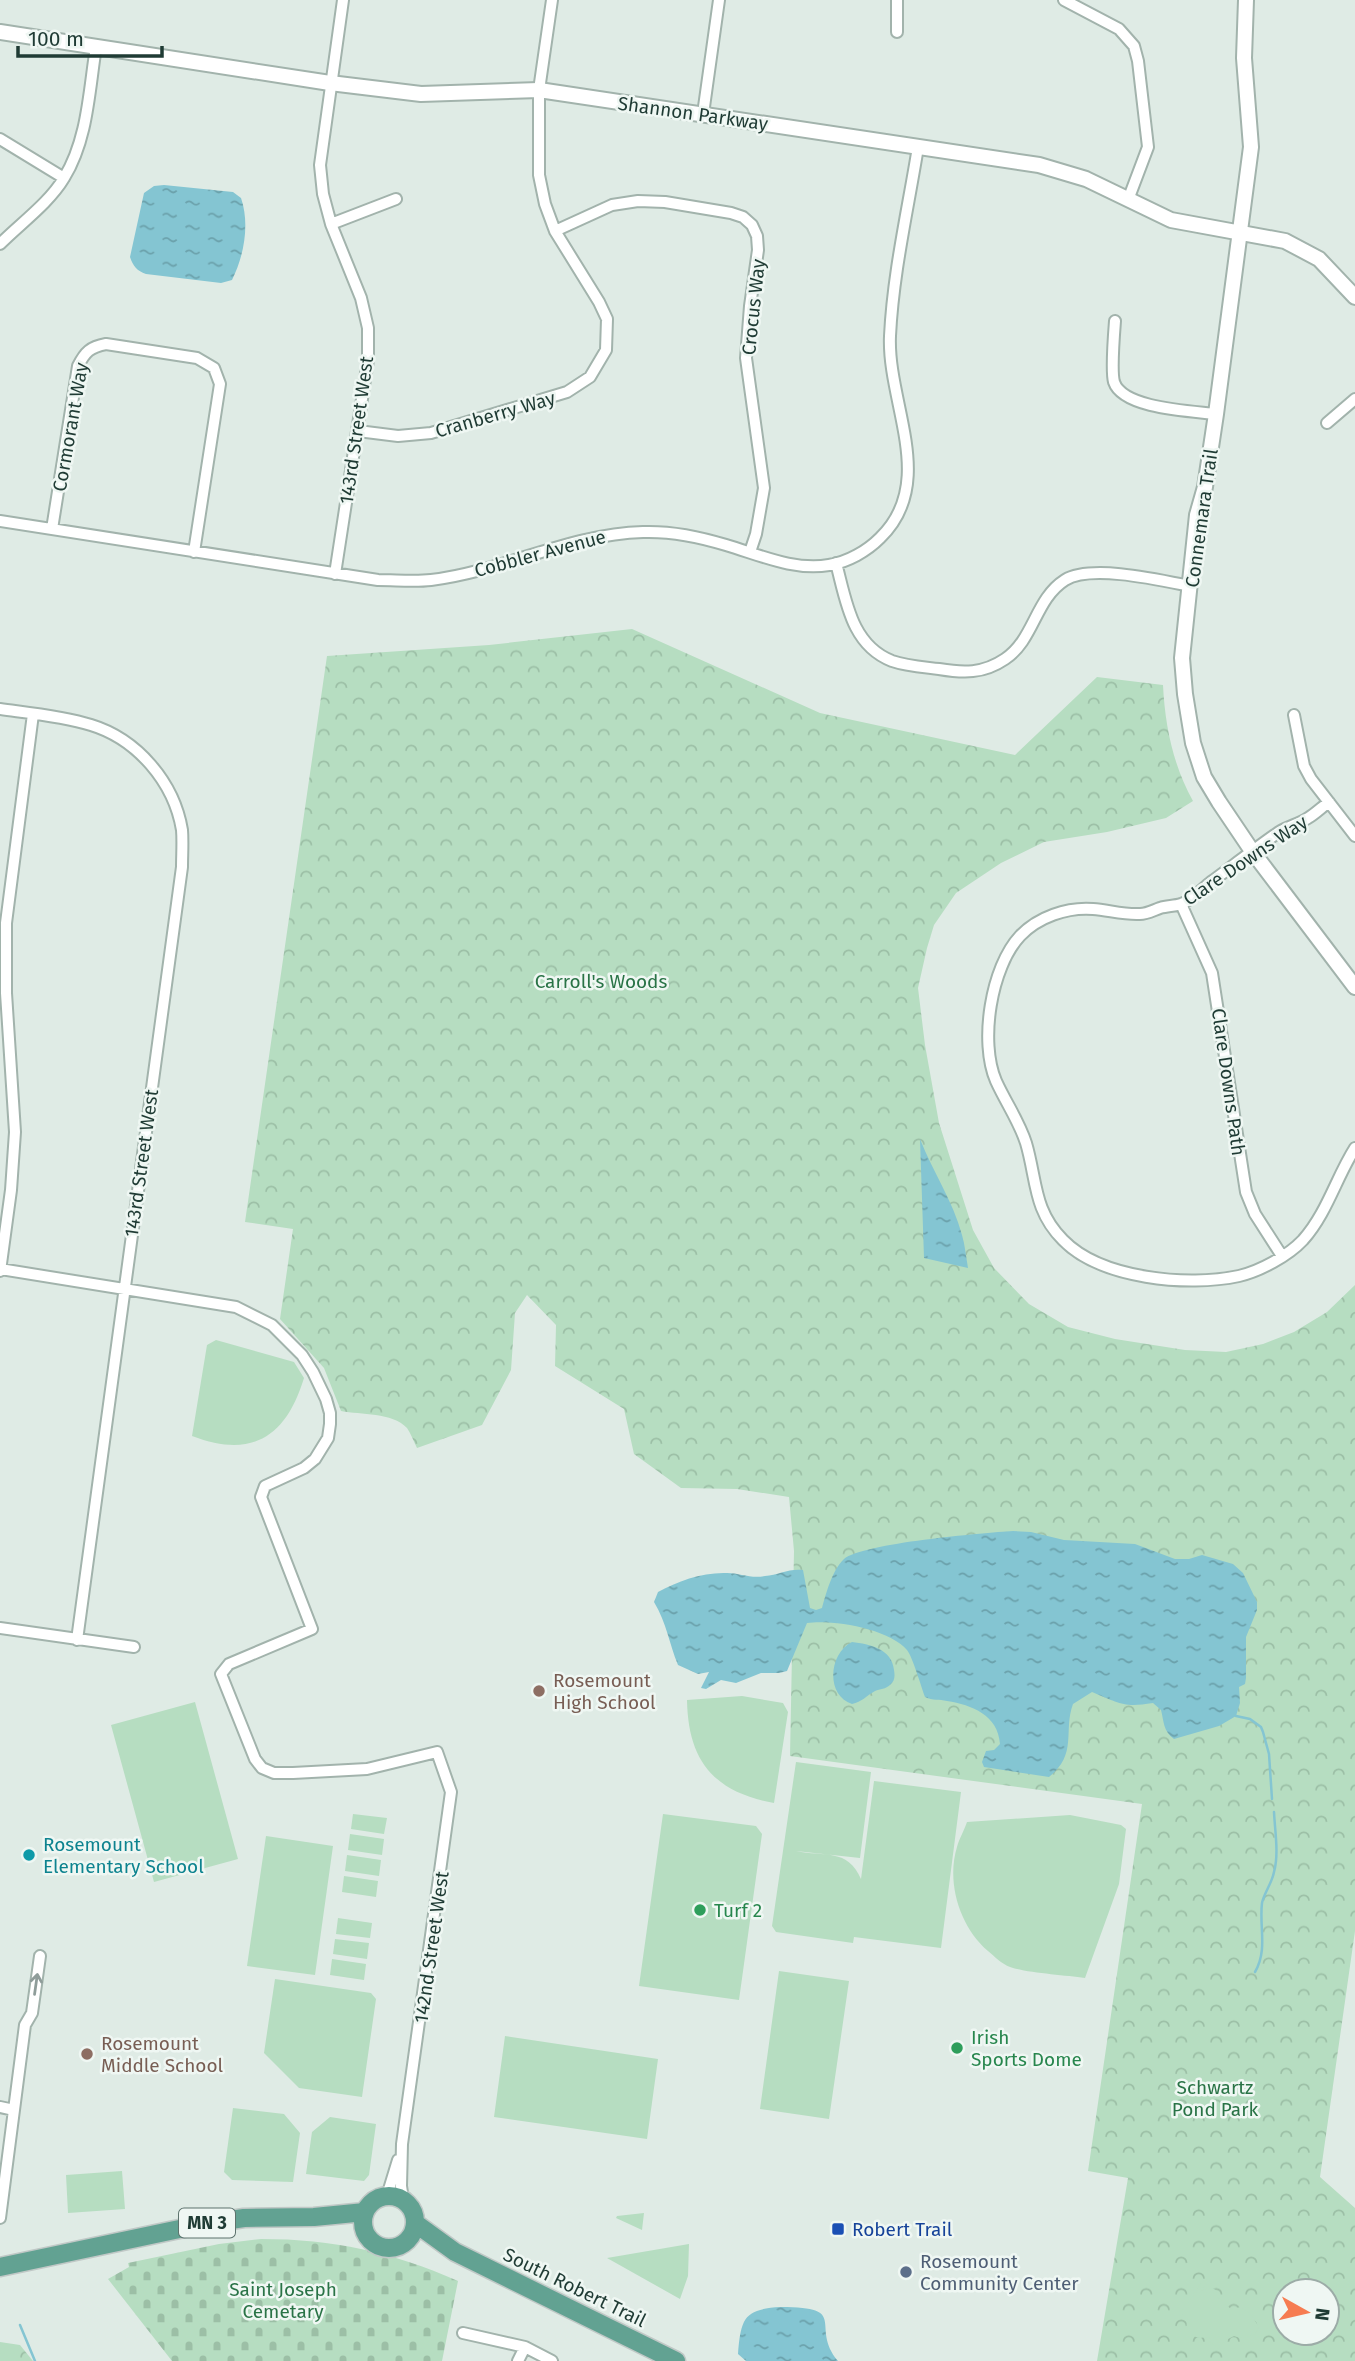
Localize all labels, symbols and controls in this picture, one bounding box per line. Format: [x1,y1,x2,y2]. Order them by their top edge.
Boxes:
scale bar [18,14,161,58]
text: 100 m [28,26,84,52]
street label: Shannon Parkway [616,92,770,136]
street label: Crocus Way [737,257,770,356]
street label: 143rd Street West [335,355,378,505]
street label: Cormorant Way [48,360,93,493]
street label: Cranberry Way [433,386,558,443]
street label: Connemara Trail [1180,447,1223,589]
street label: Cobbler Avenue [472,525,608,582]
street label: Clare Downs Way [1179,810,1312,910]
park label: Carroll's Woods [535,970,667,993]
street label: Clare Downs Path [1207,1007,1250,1157]
street label: 143rd Street West [120,1088,163,1238]
place label: Rosemount High School [553,1669,656,1714]
marker: Rosemount High School [531,1683,547,1699]
place label: Rosemount Elementary School [43,1833,204,1878]
marker: Rosemount Elementary School [21,1847,37,1863]
street label: 142nd Street West [409,1870,454,2024]
place label: Turf 2 [714,1899,762,1922]
marker: Turf 2 [692,1902,708,1918]
one-way arrow [30,1973,43,1996]
place label: Irish Sports Dome [971,2026,1082,2071]
place label: Rosemount Middle School [101,2032,223,2077]
marker: Irish Sports Dome [949,2040,965,2056]
marker: Rosemount Middle School [79,2046,95,2062]
park label: Schwartz Pond Park [1172,2076,1259,2121]
road number: MN 3 [179,2208,235,2238]
place label: Robert Trail [852,2218,953,2241]
marker: Robert Trail [830,2221,846,2237]
street label: South Robert Trail [500,2243,650,2332]
place label: Rosemount Community Center [920,2250,1079,2295]
marker: Rosemount Community Center [898,2264,914,2280]
north arrow [1271,2277,1341,2347]
park label: Saint Joseph Cemetary [229,2278,337,2323]
text: N [1310,2306,1335,2322]

